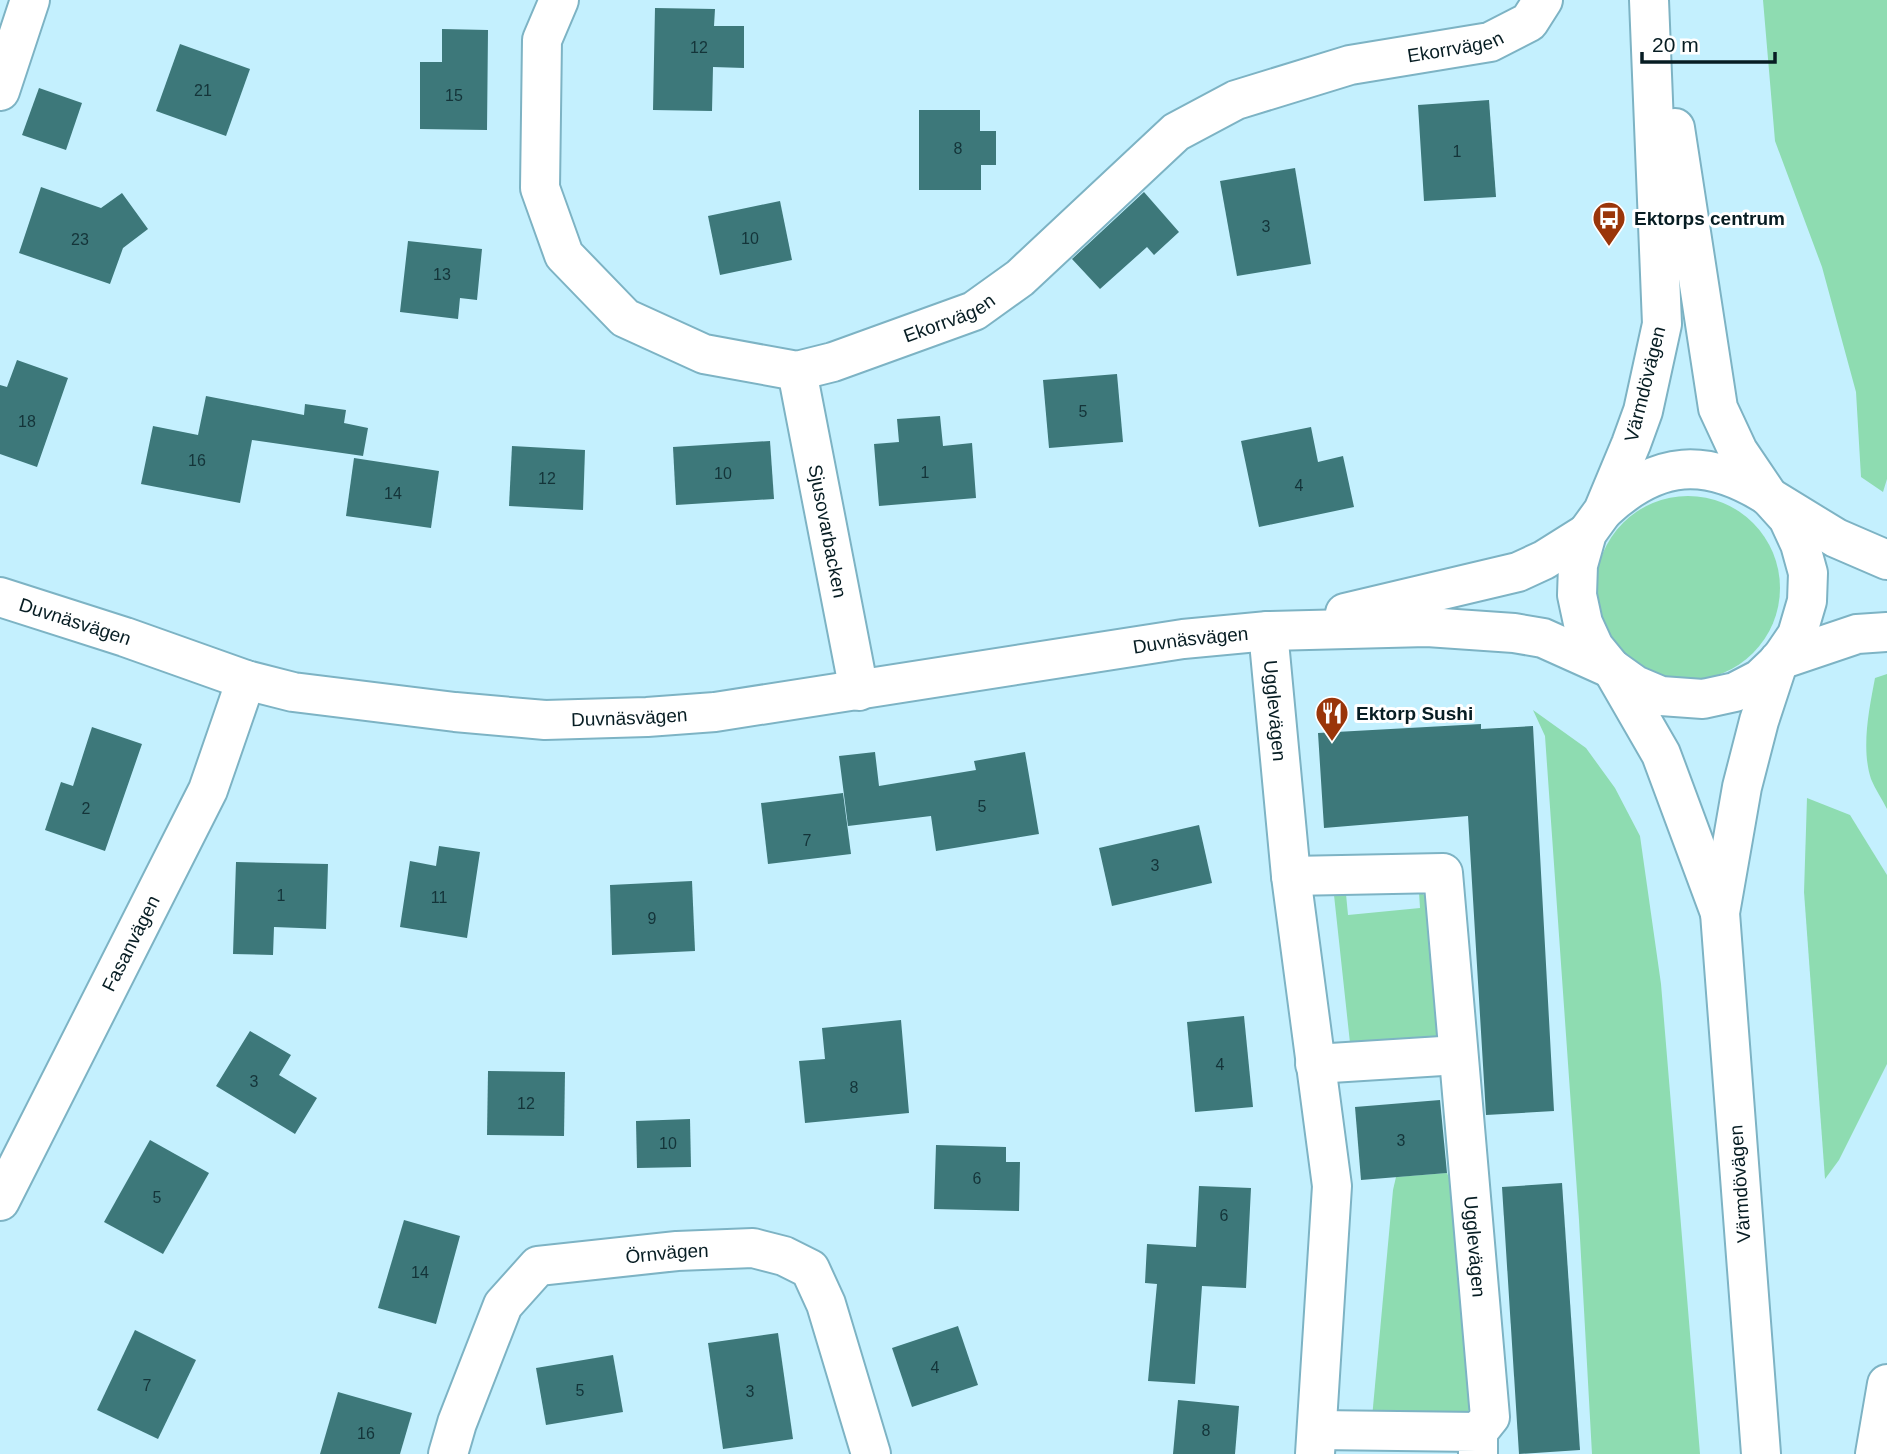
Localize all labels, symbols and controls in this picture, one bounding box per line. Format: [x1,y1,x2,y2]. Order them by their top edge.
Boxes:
scale bar [1642,21,1775,65]
street label: Ekorrvägen [1406,27,1507,66]
text: 20 m [1652,33,1699,56]
house number: 12 [690,39,708,56]
house number: 21 [194,82,212,99]
house number: 15 [445,87,463,104]
house number: 8 [954,140,963,157]
house number: 1 [1453,143,1462,160]
bus stop icon: Ektorps centrum [1590,199,1628,248]
place label: Ektorps centrum [1634,208,1785,229]
house number: 3 [1262,218,1271,235]
house number: 10 [741,230,759,247]
house number: 23 [71,231,89,248]
house number: 13 [433,266,451,283]
street label: Ekorrvägen [901,289,999,346]
street label: Värmdövägen [1621,324,1669,444]
house number: 5 [1079,403,1088,420]
house number: 18 [18,413,36,430]
house number: 16 [188,452,206,469]
street label: Sjusovarbacken [805,463,851,599]
house number: 1 [921,464,930,481]
house number: 10 [714,465,732,482]
house number: 12 [538,470,556,487]
house number: 4 [1295,477,1304,494]
house number: 14 [384,485,402,502]
street label: Duvnäsvägen [17,593,134,649]
street label: Duvnäsvägen [1131,622,1249,657]
street label: Ugglevägen [1260,659,1291,762]
restaurant icon: Ektorp Sushi [1313,694,1351,743]
place label: Ektorp Sushi [1356,703,1473,724]
street label: Duvnäsvägen [571,704,688,730]
house number: 5 [978,798,987,815]
house number: 2 [82,800,91,817]
house number: 7 [803,832,812,849]
house number: 3 [1151,857,1160,874]
house number: 1 [277,887,286,904]
house number: 11 [431,889,447,906]
street label: Fasanvägen [98,892,163,995]
house number: 9 [648,910,657,927]
house number: 4 [1216,1056,1225,1073]
house number: 3 [250,1073,259,1090]
house number: 8 [850,1079,859,1096]
house number: 12 [517,1095,535,1112]
street label: Värmdövägen [1725,1124,1755,1244]
house number: 3 [1397,1132,1406,1149]
house number: 10 [659,1135,677,1152]
house number: 6 [973,1170,982,1187]
house number: 5 [153,1189,162,1206]
street label: Ugglevägen [1460,1195,1490,1298]
house number: 6 [1220,1207,1229,1224]
street label: Örnvägen [624,1239,709,1267]
house number: 14 [411,1264,429,1281]
house number: 4 [931,1359,940,1376]
house number: 7 [143,1377,152,1394]
house number: 5 [576,1382,585,1399]
house number: 3 [746,1383,755,1400]
house number: 8 [1202,1422,1211,1439]
house number: 16 [357,1425,375,1442]

